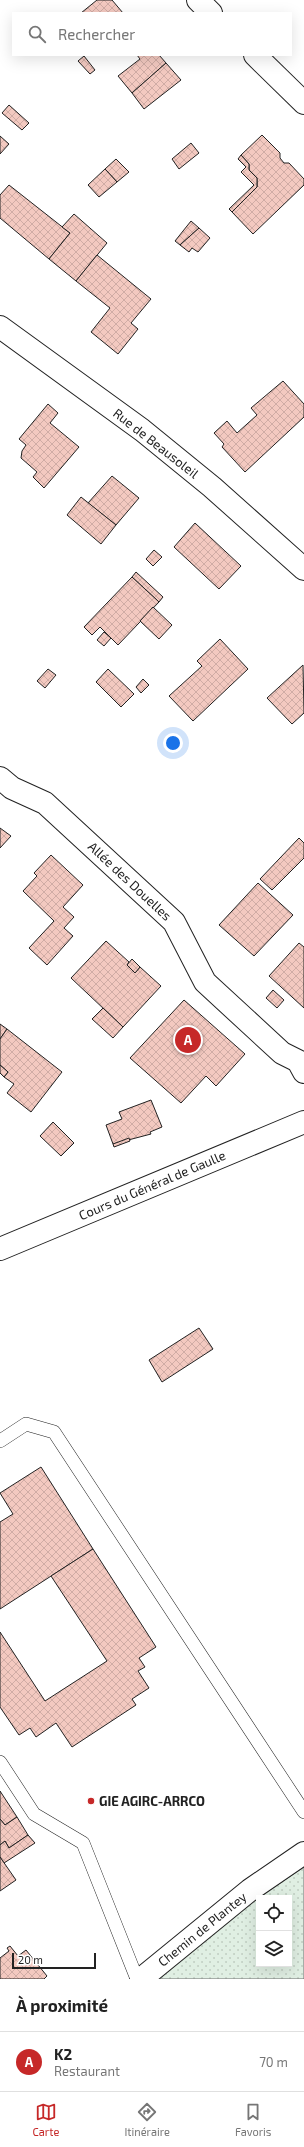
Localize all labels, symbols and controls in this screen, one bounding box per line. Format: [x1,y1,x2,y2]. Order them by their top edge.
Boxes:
search box [12,12,292,56]
icon: search [26,23,48,45]
text: Rechercher [58,25,135,43]
street label: Rue de Beausoleil [110,405,202,481]
your location [163,733,183,753]
street label: Allée des Douelles [85,838,175,924]
pin: A [175,1025,201,1055]
street label: Cours du Général de Gaulle [76,1147,228,1223]
place label: GIE AGIRC-ARRCO [99,1793,205,1809]
marker: GIE AGIRC-ARRCO [86,1796,96,1806]
street label: Chemin de Plantey [154,1888,250,1970]
map controls [256,1895,292,1967]
button: locate [256,1895,292,1931]
button: layers [256,1931,292,1967]
scale bar [12,1951,96,1970]
text: 20 m [18,1953,43,1966]
text: À proximité [16,1995,108,2015]
text: K2 [54,2045,72,2063]
text: A [25,2054,33,2070]
text: 70 m [259,2054,288,2070]
text: Restaurant [54,2063,120,2079]
tab: Carte [33,2101,59,2138]
tab: Itinéraire [124,2101,170,2138]
tab: Favoris [235,2101,271,2138]

